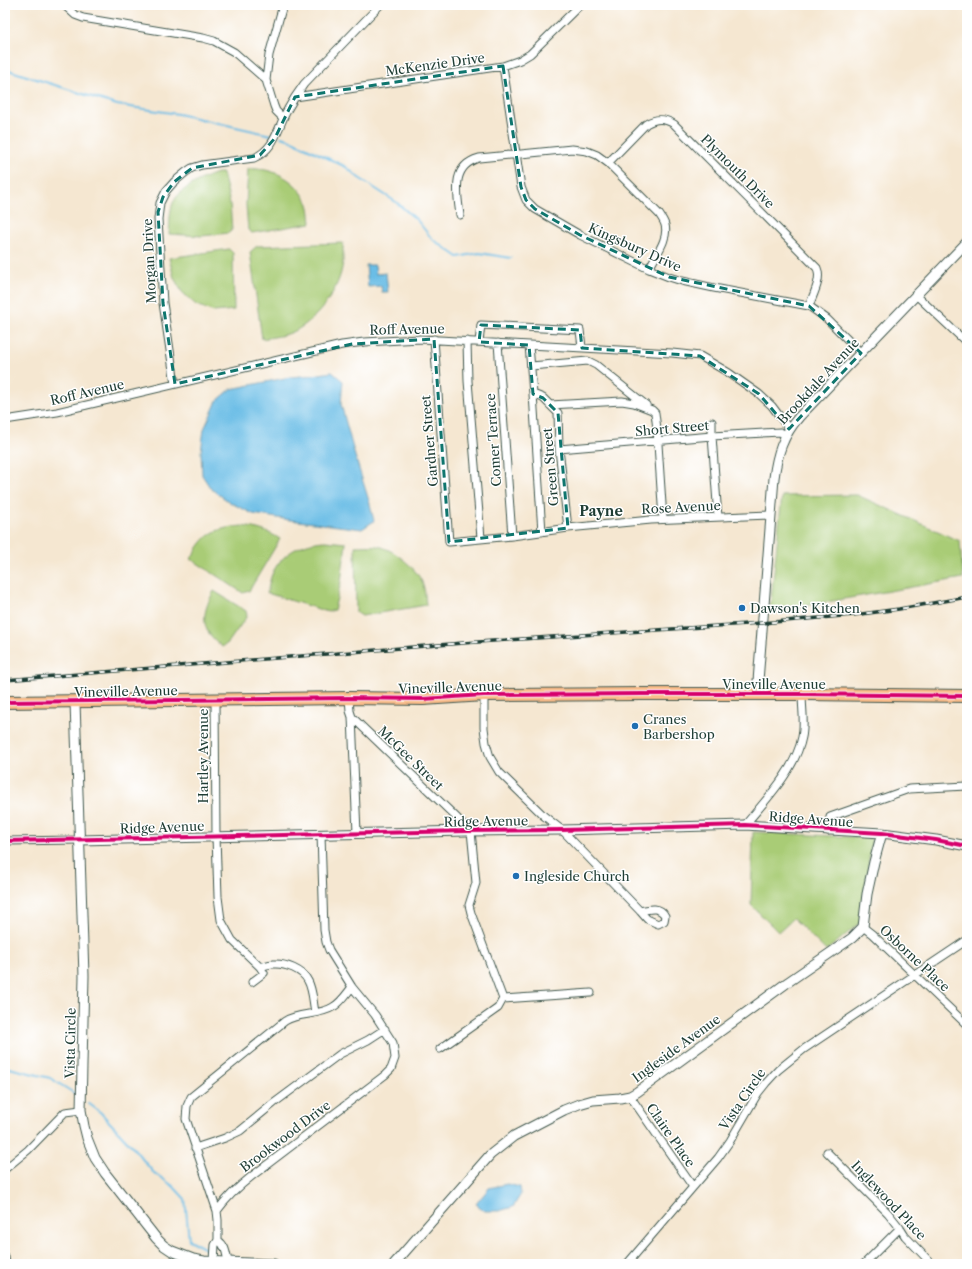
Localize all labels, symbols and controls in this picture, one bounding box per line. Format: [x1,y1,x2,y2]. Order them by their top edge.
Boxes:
street label: McKenzie Drive [384,49,486,79]
street label: Plymouth Drive [698,131,778,211]
street label: Morgan Drive [139,218,159,304]
street label: Kingsbury Drive [586,219,684,275]
street label: Roff Avenue [369,320,445,338]
street label: Brookdale Avenue [774,334,862,428]
street label: Roff Avenue [48,376,126,408]
street label: Comer Terrace [482,393,504,487]
street label: Gardner Street [417,394,441,487]
street label: Short Street [634,417,710,439]
street label: Green Street [539,427,561,507]
street label: Rose Avenue [641,497,721,517]
district label: Payne [579,502,623,520]
place label: Dawson's Kitchen [750,600,860,616]
marker: Dawson's Kitchen [737,603,747,613]
street label: Vineville Avenue [721,676,826,692]
street label: Vineville Avenue [397,677,502,697]
street label: Vineville Avenue [73,682,178,700]
street label: Hartley Avenue [195,709,211,803]
place label: Cranes Barbershop [643,711,715,742]
marker: Cranes Barbershop [630,721,640,731]
street label: McGee Street [375,723,447,794]
street label: Ridge Avenue [768,808,854,830]
street label: Ridge Avenue [444,812,528,830]
street label: Ridge Avenue [119,818,205,836]
place label: Ingleside Church [524,868,630,884]
marker: Ingleside Church [511,871,521,881]
street label: Osborne Place [877,921,953,995]
street label: Vista Circle [61,1007,79,1080]
street label: Ingleside Avenue [629,1011,723,1085]
street label: Vista Circle [715,1065,768,1134]
street label: Brookwood Drive [237,1097,333,1175]
street label: Claire Place [643,1100,699,1170]
street label: Inglewood Place [848,1157,930,1243]

